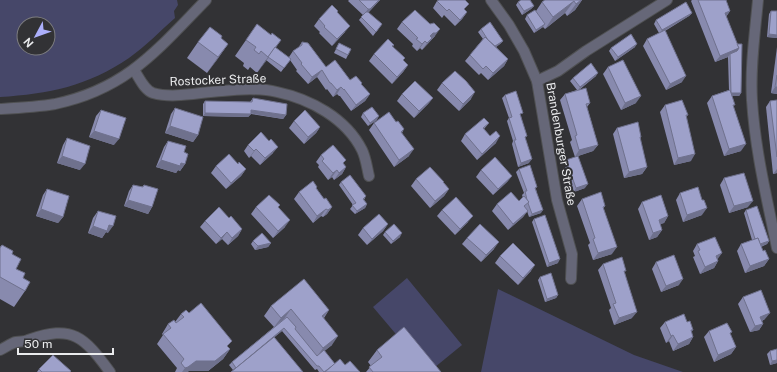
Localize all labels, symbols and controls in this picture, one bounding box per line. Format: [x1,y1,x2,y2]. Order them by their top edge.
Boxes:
north arrow [16,16,56,56]
text: N [21,35,36,50]
street label: Rostocker Straße [169,71,267,89]
street label: Brandenburger Straße [543,81,579,207]
scale bar [18,330,113,356]
text: 50 m [24,337,52,351]

